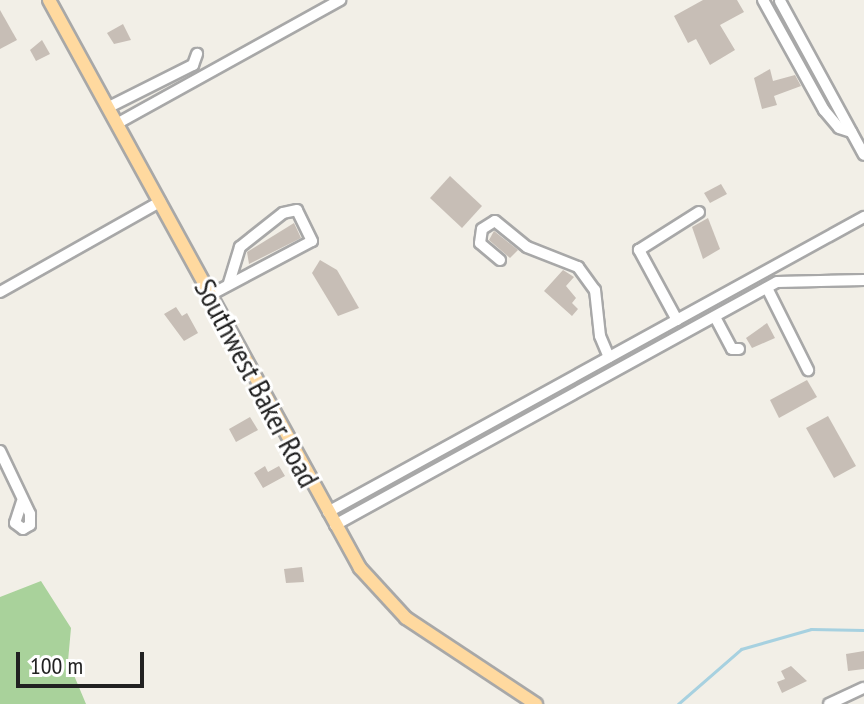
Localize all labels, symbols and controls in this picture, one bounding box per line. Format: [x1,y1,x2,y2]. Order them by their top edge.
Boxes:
street label: Southwest Baker Road [187,273,327,493]
scale bar [20,636,148,686]
text: 100 m [30,650,83,681]

